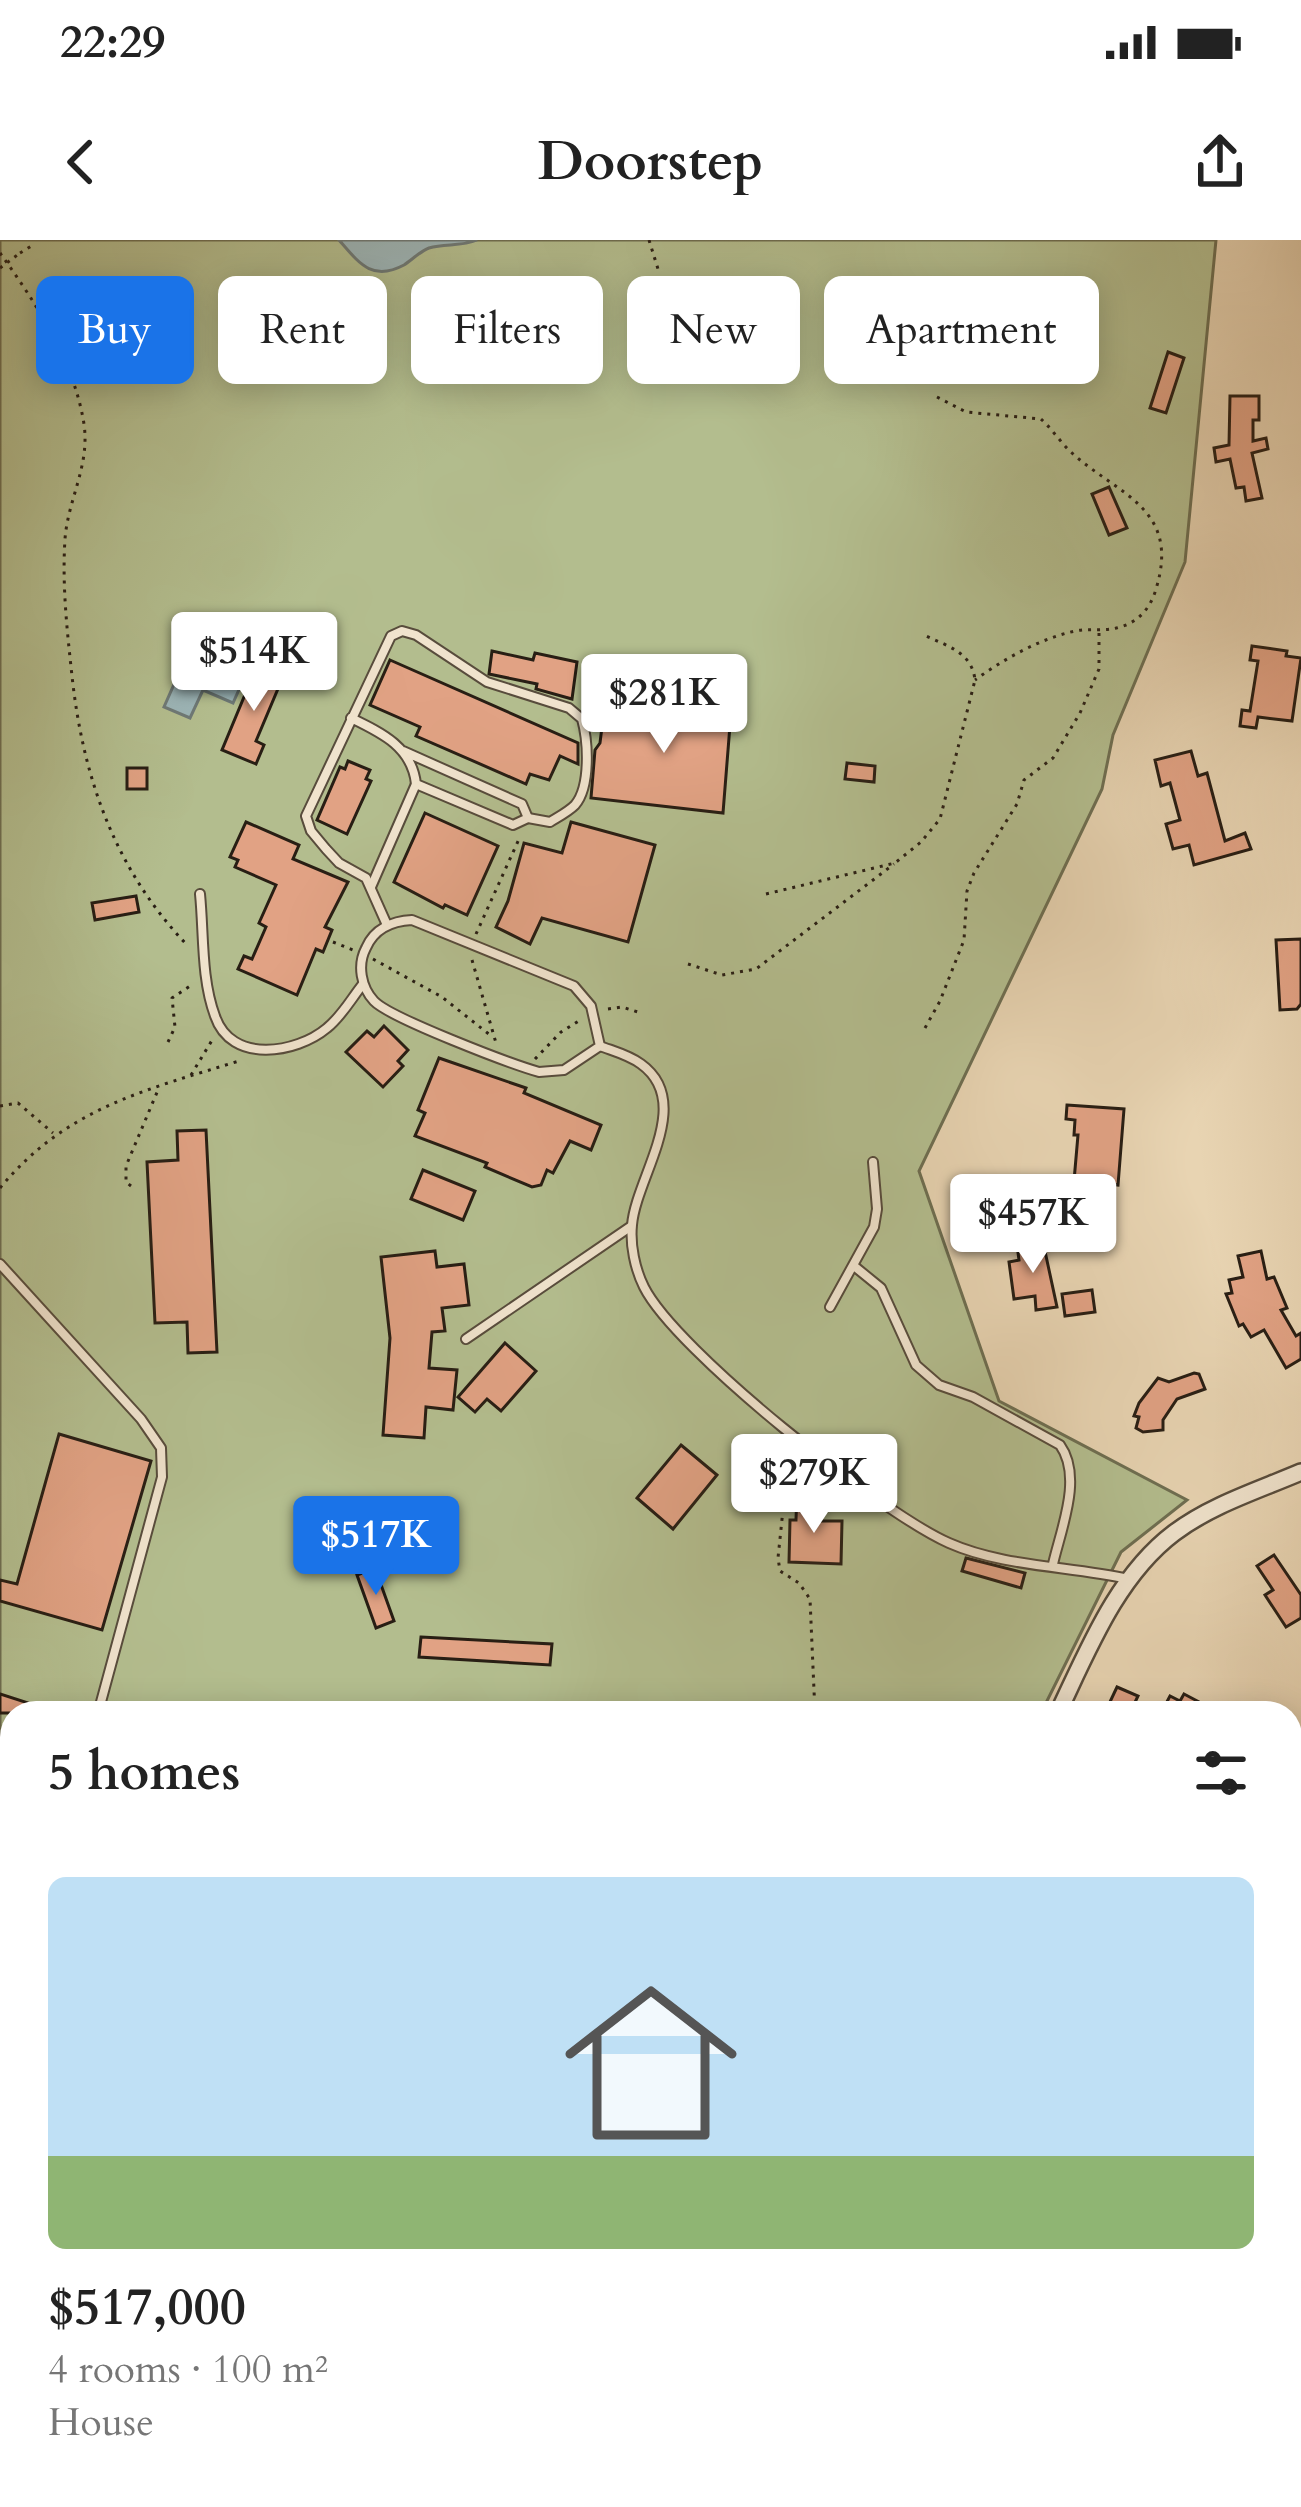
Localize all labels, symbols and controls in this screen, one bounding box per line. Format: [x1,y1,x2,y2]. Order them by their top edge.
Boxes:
text: 22:29 [60,12,165,73]
text: Doorstep [538,126,763,199]
icon: back [48,129,114,195]
icon: share [1187,129,1253,195]
chip: Buy [36,276,194,384]
chip: Rent [218,276,387,384]
chip: Filters [411,276,603,384]
chip: New [627,276,800,384]
chip: Apartment [824,276,1099,384]
pin: $514K [170,612,338,714]
text: $514K [198,624,310,677]
pin: $281K [580,654,748,756]
text: $281K [608,666,720,719]
pin: $457K [949,1174,1117,1276]
text: $457K [977,1186,1089,1239]
pin: $279K [730,1434,898,1536]
text: $279K [758,1446,870,1499]
pin: $517K [292,1496,460,1598]
text: $517K [320,1508,432,1561]
text: 5 homes [48,1738,240,1808]
icon: filters [1188,1740,1254,1806]
icon: home [543,1955,759,2171]
text: $517,000 [48,2273,246,2343]
text: 4 rooms · 100 m² [48,2343,328,2396]
text: House [48,2396,154,2449]

